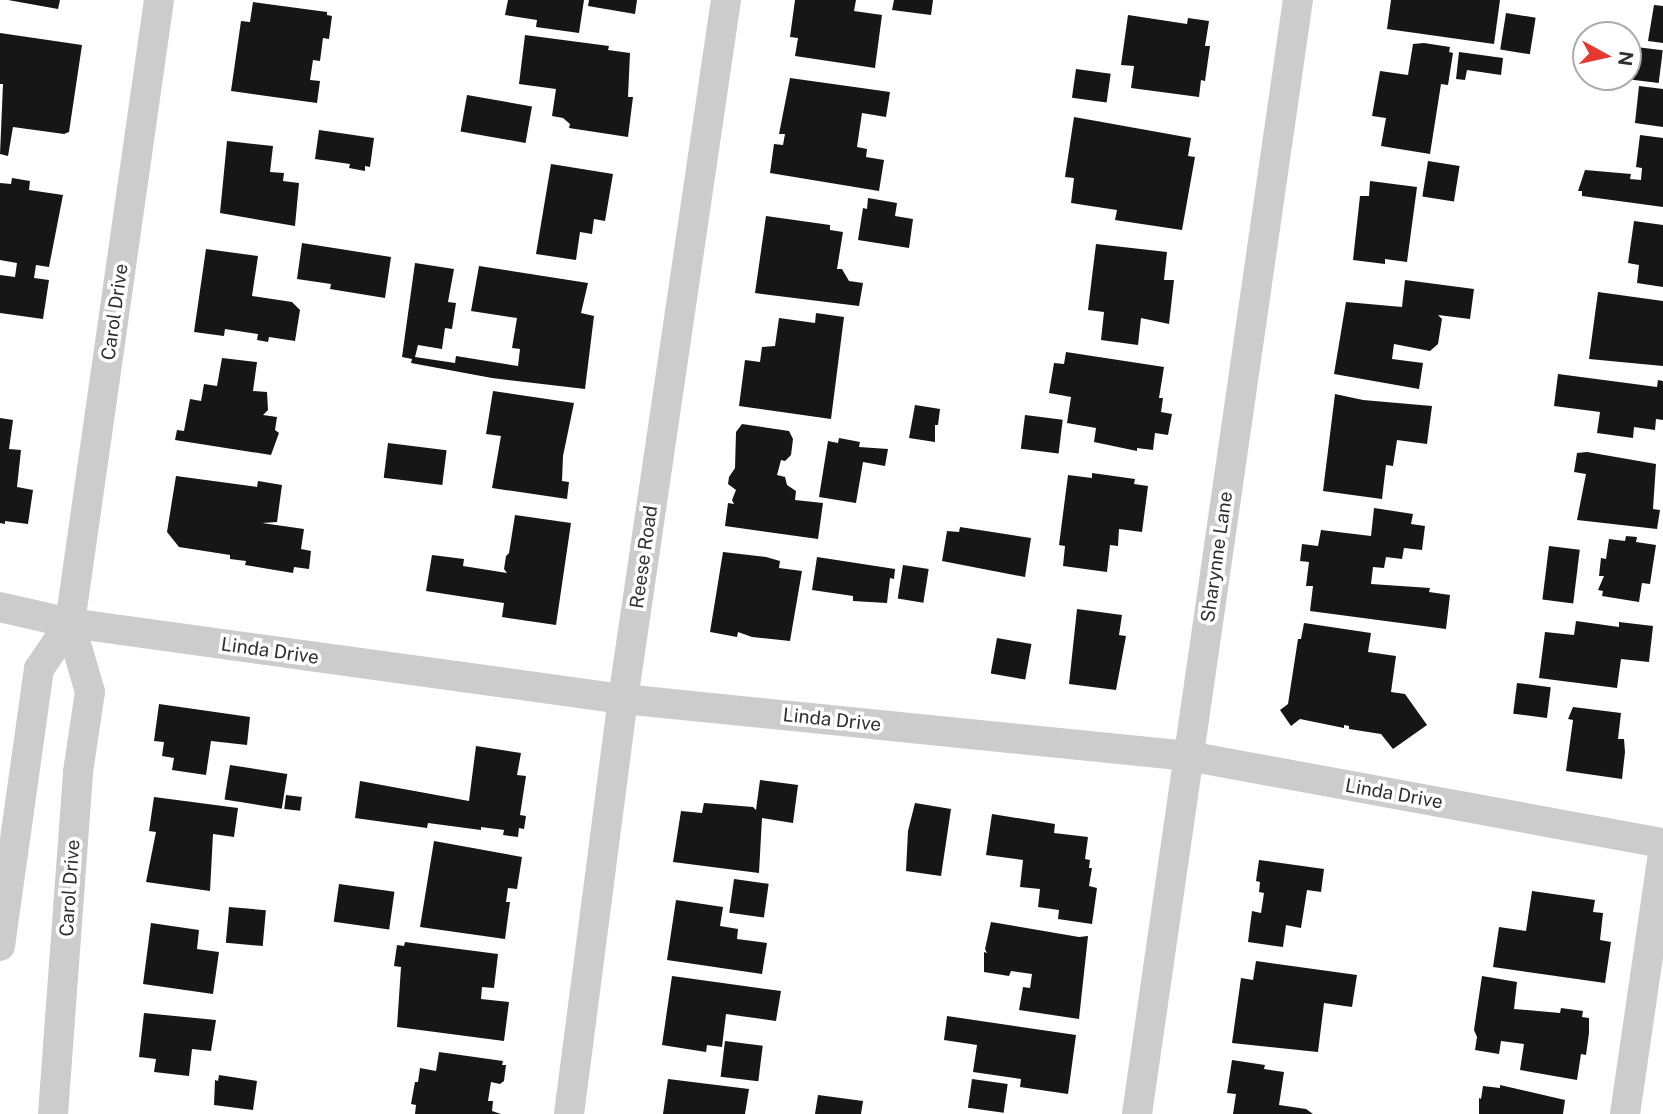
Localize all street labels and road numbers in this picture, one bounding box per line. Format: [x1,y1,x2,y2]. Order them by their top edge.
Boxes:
street label: Carol Drive [97,262,133,362]
street label: Sharynne Lane [1197,490,1237,624]
street label: Reese Road [625,504,663,610]
street label: Linda Drive [220,633,320,669]
street label: Linda Drive [782,704,882,736]
street label: Linda Drive [1343,774,1445,814]
street label: Carol Drive [55,839,85,937]

